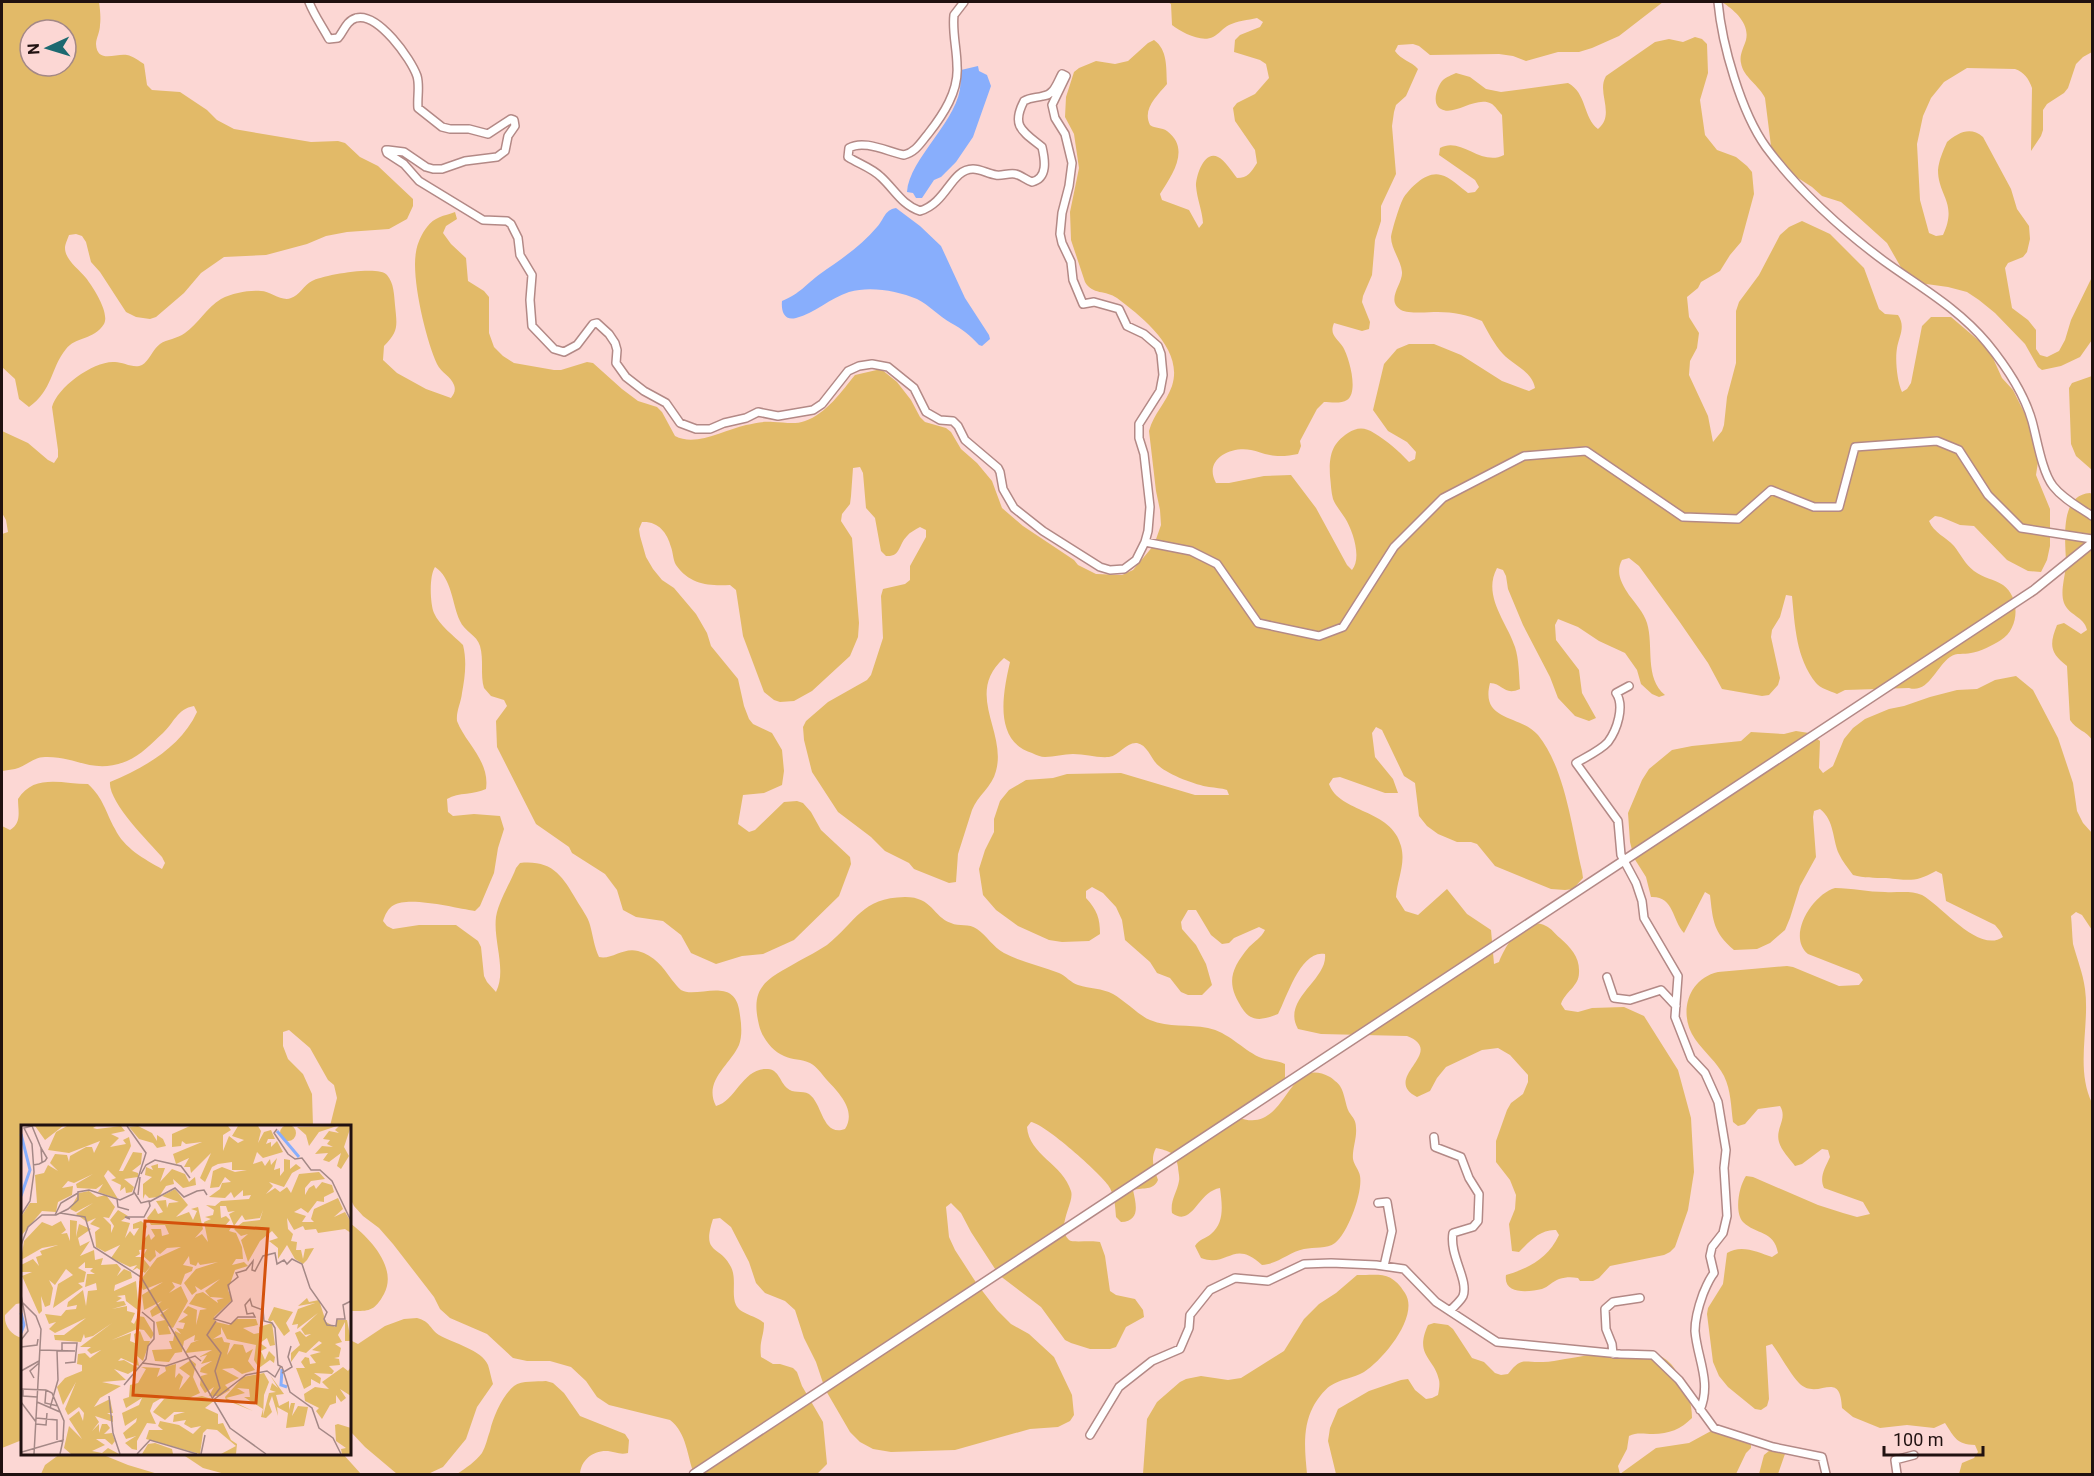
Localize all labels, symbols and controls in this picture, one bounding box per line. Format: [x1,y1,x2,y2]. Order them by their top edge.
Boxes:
north arrow [18,18,78,78]
text: N [24,43,43,55]
inset map [21,1125,351,1455]
scale bar [1884,1419,1983,1457]
text: 100 m [1893,1429,1944,1450]

